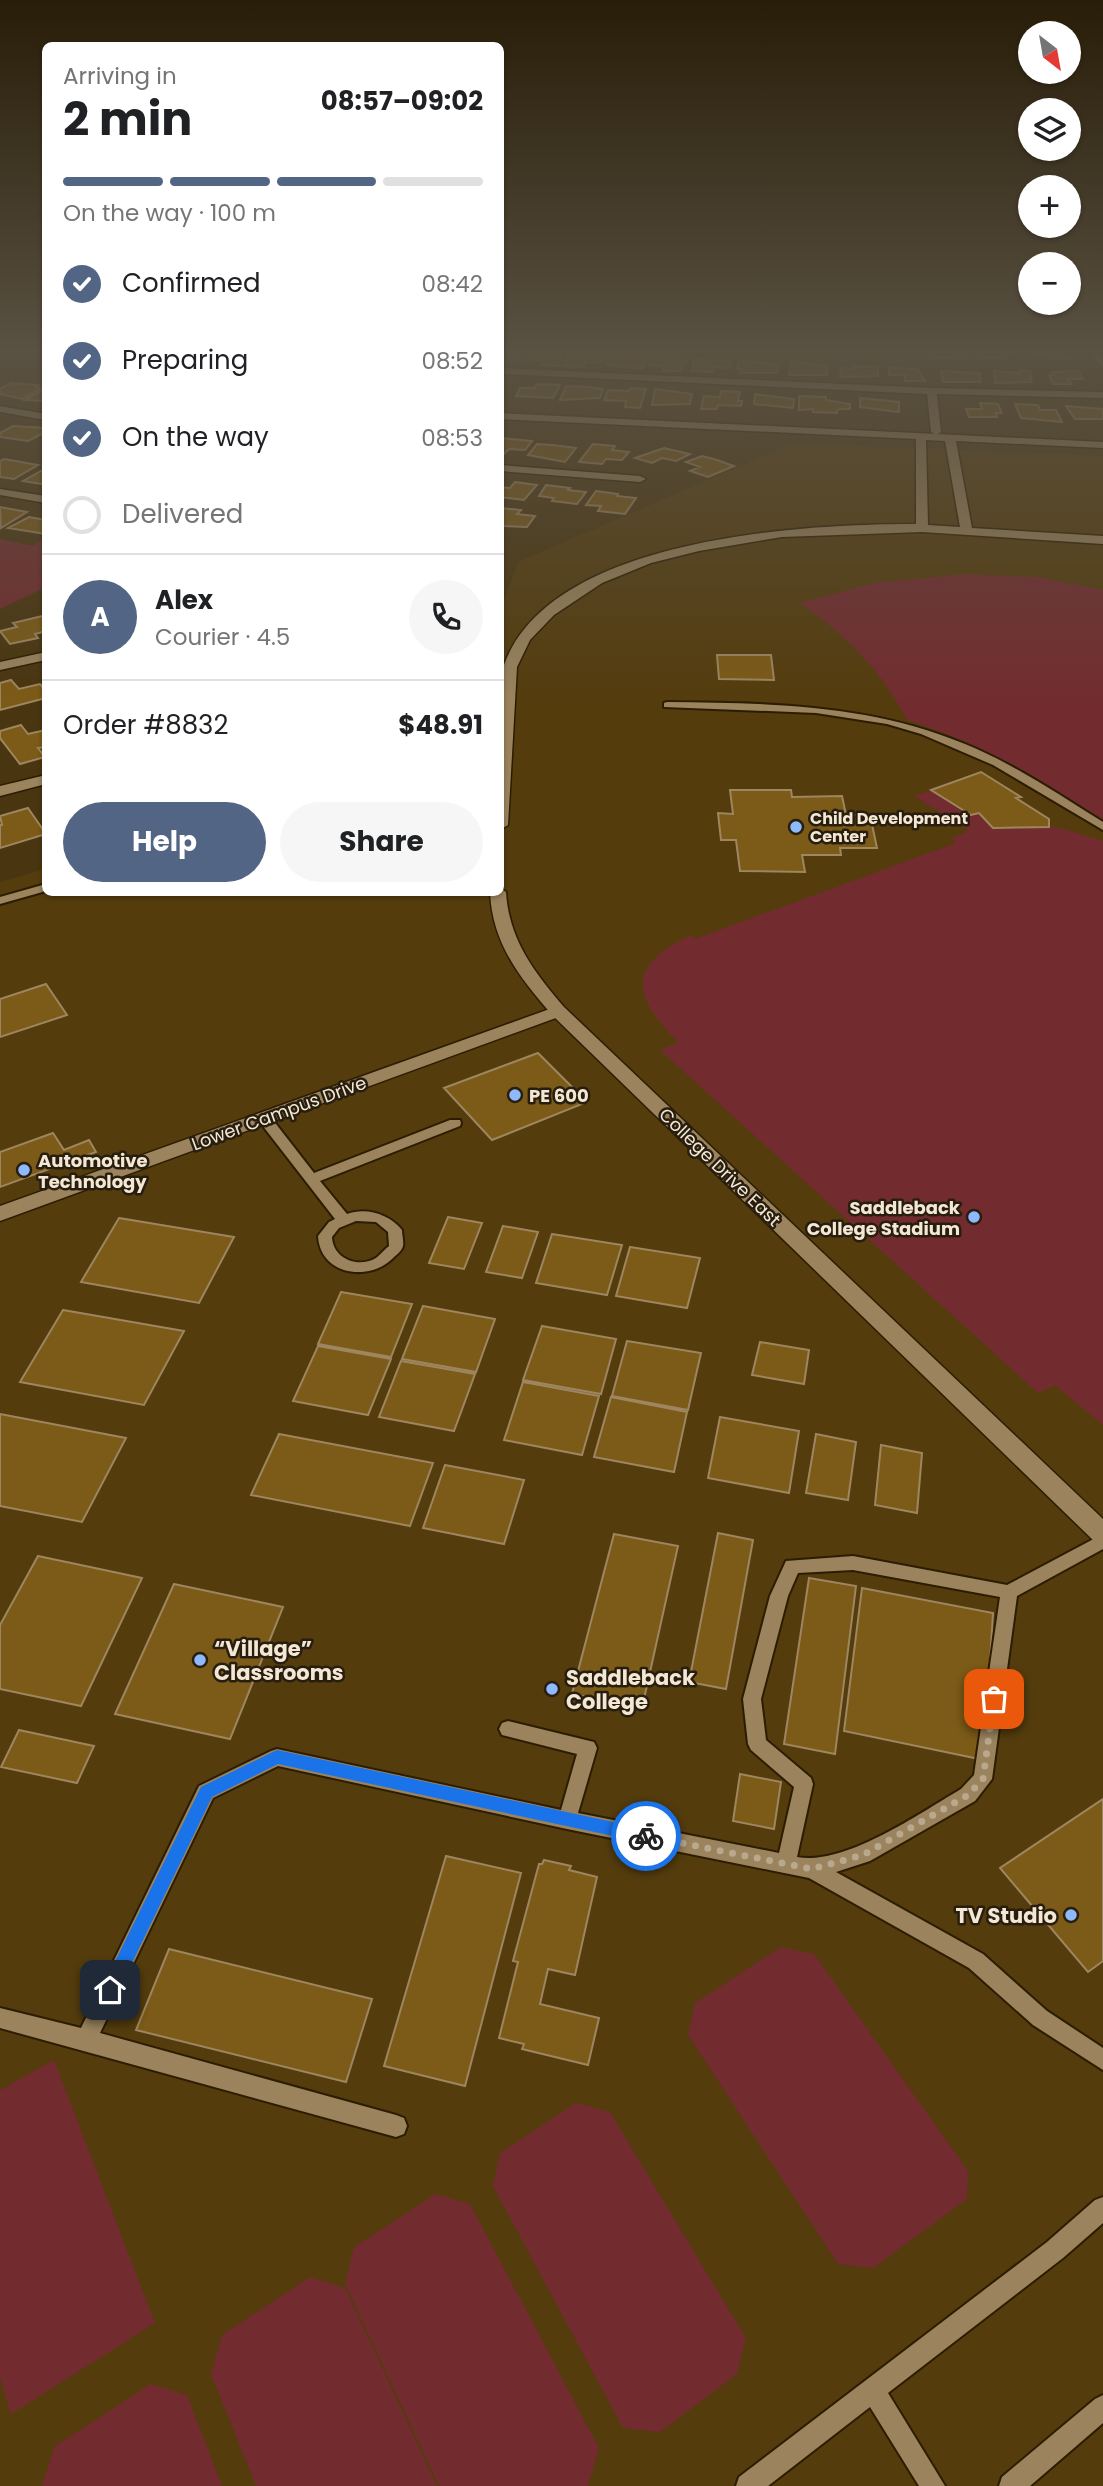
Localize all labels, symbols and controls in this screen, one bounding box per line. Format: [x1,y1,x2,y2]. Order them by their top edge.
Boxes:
north arrow [1018,21,1082,84]
map controls [1018,21,1081,315]
text: Arriving in [63,60,177,92]
text: 08:57–09:02 [321,83,483,119]
text: 2 min [63,87,192,151]
button: layers [1018,98,1081,161]
button: + [1018,175,1081,238]
text: On the way · 100 m [63,197,276,229]
button: − [1018,252,1081,315]
icon: check [63,265,101,303]
text: Confirmed [122,265,260,301]
text: 08:42 [421,268,483,300]
icon: check [63,342,101,380]
text: Preparing [122,342,248,378]
text: 08:52 [421,345,483,377]
icon: check [63,419,101,457]
text: On the way [122,419,269,455]
text: 08:53 [421,422,483,454]
text: Delivered [122,496,243,532]
button: phone [409,580,483,654]
text: Alex [155,582,213,618]
text: A [90,599,110,635]
text: Courier · 4.5 [155,621,290,653]
text: Order #8832 [63,707,228,743]
text: $48.91 [398,707,483,743]
button: Help [63,802,266,882]
button: Share [280,802,483,882]
place label: Child Development Center [810,807,968,848]
marker: Child Development Center [788,819,804,835]
street label: Lower Campus Drive [188,1070,370,1156]
place label: PE 600 [529,1083,589,1108]
marker: PE 600 [507,1087,523,1103]
street label: College Drive East [653,1102,787,1232]
place label: Automotive Technology [38,1148,148,1194]
marker: Automotive Technology [16,1162,32,1178]
place label: Saddleback College Stadium [807,1195,961,1241]
marker: Saddleback College Stadium [966,1209,982,1225]
place label: “Village” Classrooms [214,1634,344,1687]
marker: “Village” Classrooms [192,1652,208,1668]
place label: Saddleback College [566,1663,695,1716]
pin [964,1669,1024,1729]
icon: bag [975,1680,1013,1718]
marker: Saddleback College [544,1681,560,1697]
courier [611,1801,681,1871]
icon: bike [627,1817,665,1855]
place label: TV Studio [955,1901,1057,1930]
marker: TV Studio [1063,1907,1079,1923]
pin [80,1960,140,2020]
icon: home [91,1971,129,2009]

